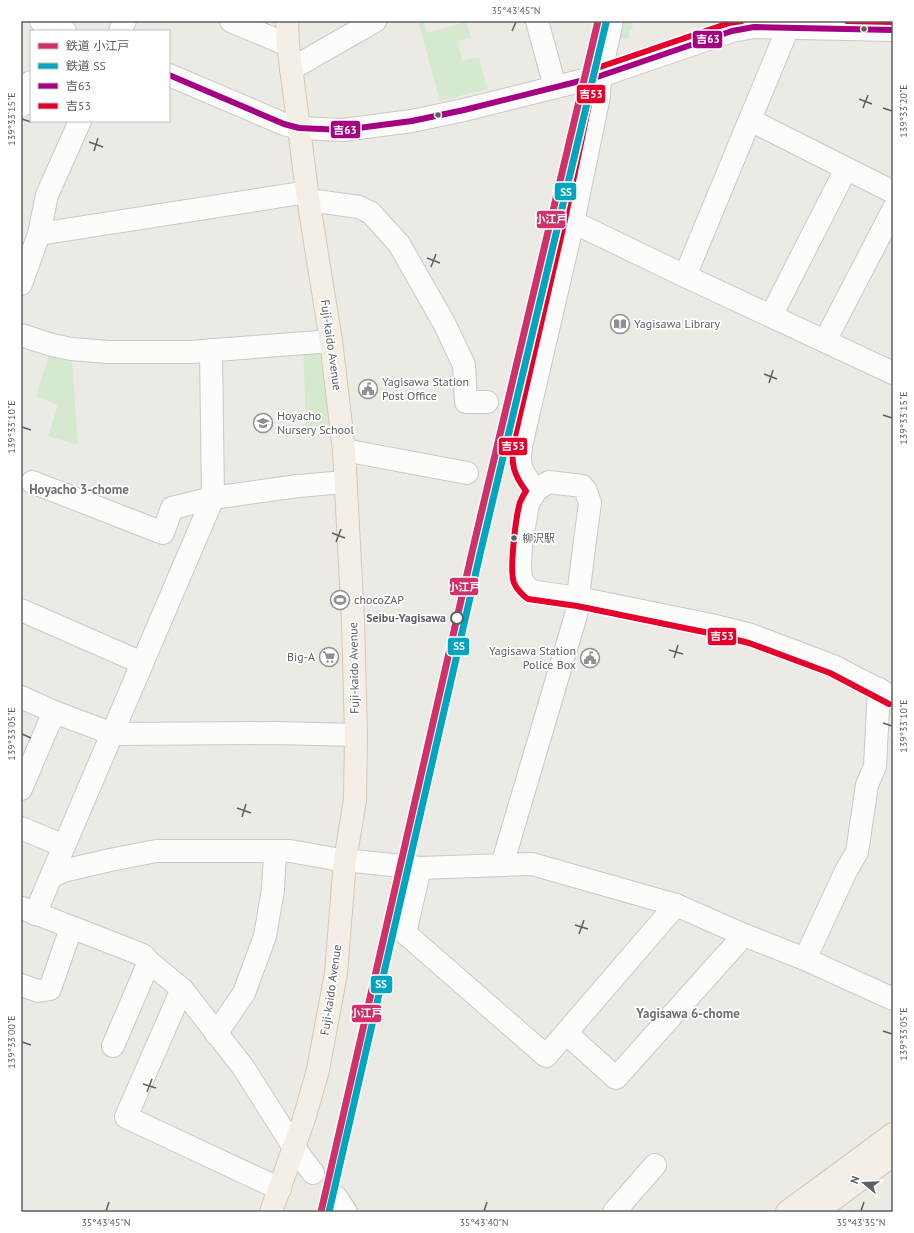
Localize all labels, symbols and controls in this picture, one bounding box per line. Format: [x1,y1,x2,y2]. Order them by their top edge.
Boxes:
text: 35°43'45"N [491,4,541,17]
unlabelled marker [859,24,869,34]
legend [30,30,170,122]
line badge: 吉63 [692,30,723,49]
text: 吉63 [696,32,720,46]
text: 鉄道 小江戸 [66,38,129,53]
text: 鉄道 SS [66,58,106,73]
text: 吉63 [66,78,91,93]
line badge: 吉53 [576,84,606,104]
text: 139°33'20"E [897,84,910,138]
text: 吉53 [579,87,603,101]
text: 139°33'15"E [5,92,18,146]
text: 吉53 [66,98,91,113]
unlabelled marker [433,110,443,120]
line badge: 吉63 [330,120,361,139]
text: 吉63 [333,123,357,137]
line badge: SS [554,182,577,201]
text: SS [560,185,572,199]
line badge: 小江戸 [536,210,566,229]
text: 小江戸 [535,212,568,226]
street label: Fuji-kaido Avenue [318,299,345,391]
library icon: Yagisawa Library [609,313,631,335]
place label: Yagisawa Library [634,316,720,331]
place label: Yagisawa Station Post Office [382,374,469,403]
public building icon: Yagisawa Station Post Office [357,378,379,400]
text: 139°33'15"E [897,391,910,445]
text: 139°33'10"E [5,400,18,454]
place label: Hoyacho Nursery School [277,408,354,437]
school or university icon: Hoyacho Nursery School [252,412,274,434]
line badge: 吉53 [498,437,528,456]
text: 吉53 [501,439,525,453]
district label: Hoyacho 3-chome [29,481,129,498]
place label: 柳沢駅 [522,531,555,545]
marker: 柳沢駅 [509,533,519,543]
line badge: 小江戸 [449,577,479,596]
text: 小江戸 [448,580,481,594]
sports icon: chocoZAP [329,589,351,611]
place label: chocoZAP [354,592,404,607]
place label: Seibu-Yagisawa [366,610,446,625]
marker: Seibu-Yagisawa [450,611,464,625]
street label: Fuji-kaido Avenue [345,622,362,714]
line badge: 吉53 [707,627,737,646]
text: 吉53 [710,629,734,643]
line badge: SS [447,637,470,656]
text: SS [453,639,465,653]
place label: Yagisawa Station Police Box [489,643,576,672]
supermarket icon: Big-A [318,646,340,668]
public building icon: Yagisawa Station Police Box [579,647,601,669]
place label: Big-A [287,649,315,664]
text: 139°33'10"E [897,699,910,753]
text: 139°33'05"E [5,707,18,761]
street label: Fuji-kaido Avenue [317,944,344,1036]
line badge: SS [370,975,393,994]
text: SS [375,977,387,991]
line badge: 小江戸 [351,1004,382,1023]
district label: Yagisawa 6-chome [635,1005,740,1022]
text: 小江戸 [350,1006,383,1020]
text: 139°33'05"E [897,1007,910,1061]
text: 139°33'00"E [5,1015,18,1069]
north arrow [844,1163,884,1203]
text: N [847,1174,862,1185]
text: 35°43'45"N [81,1216,131,1229]
text: 35°43'40"N [459,1216,509,1229]
text: 35°43'35"N [836,1216,886,1229]

